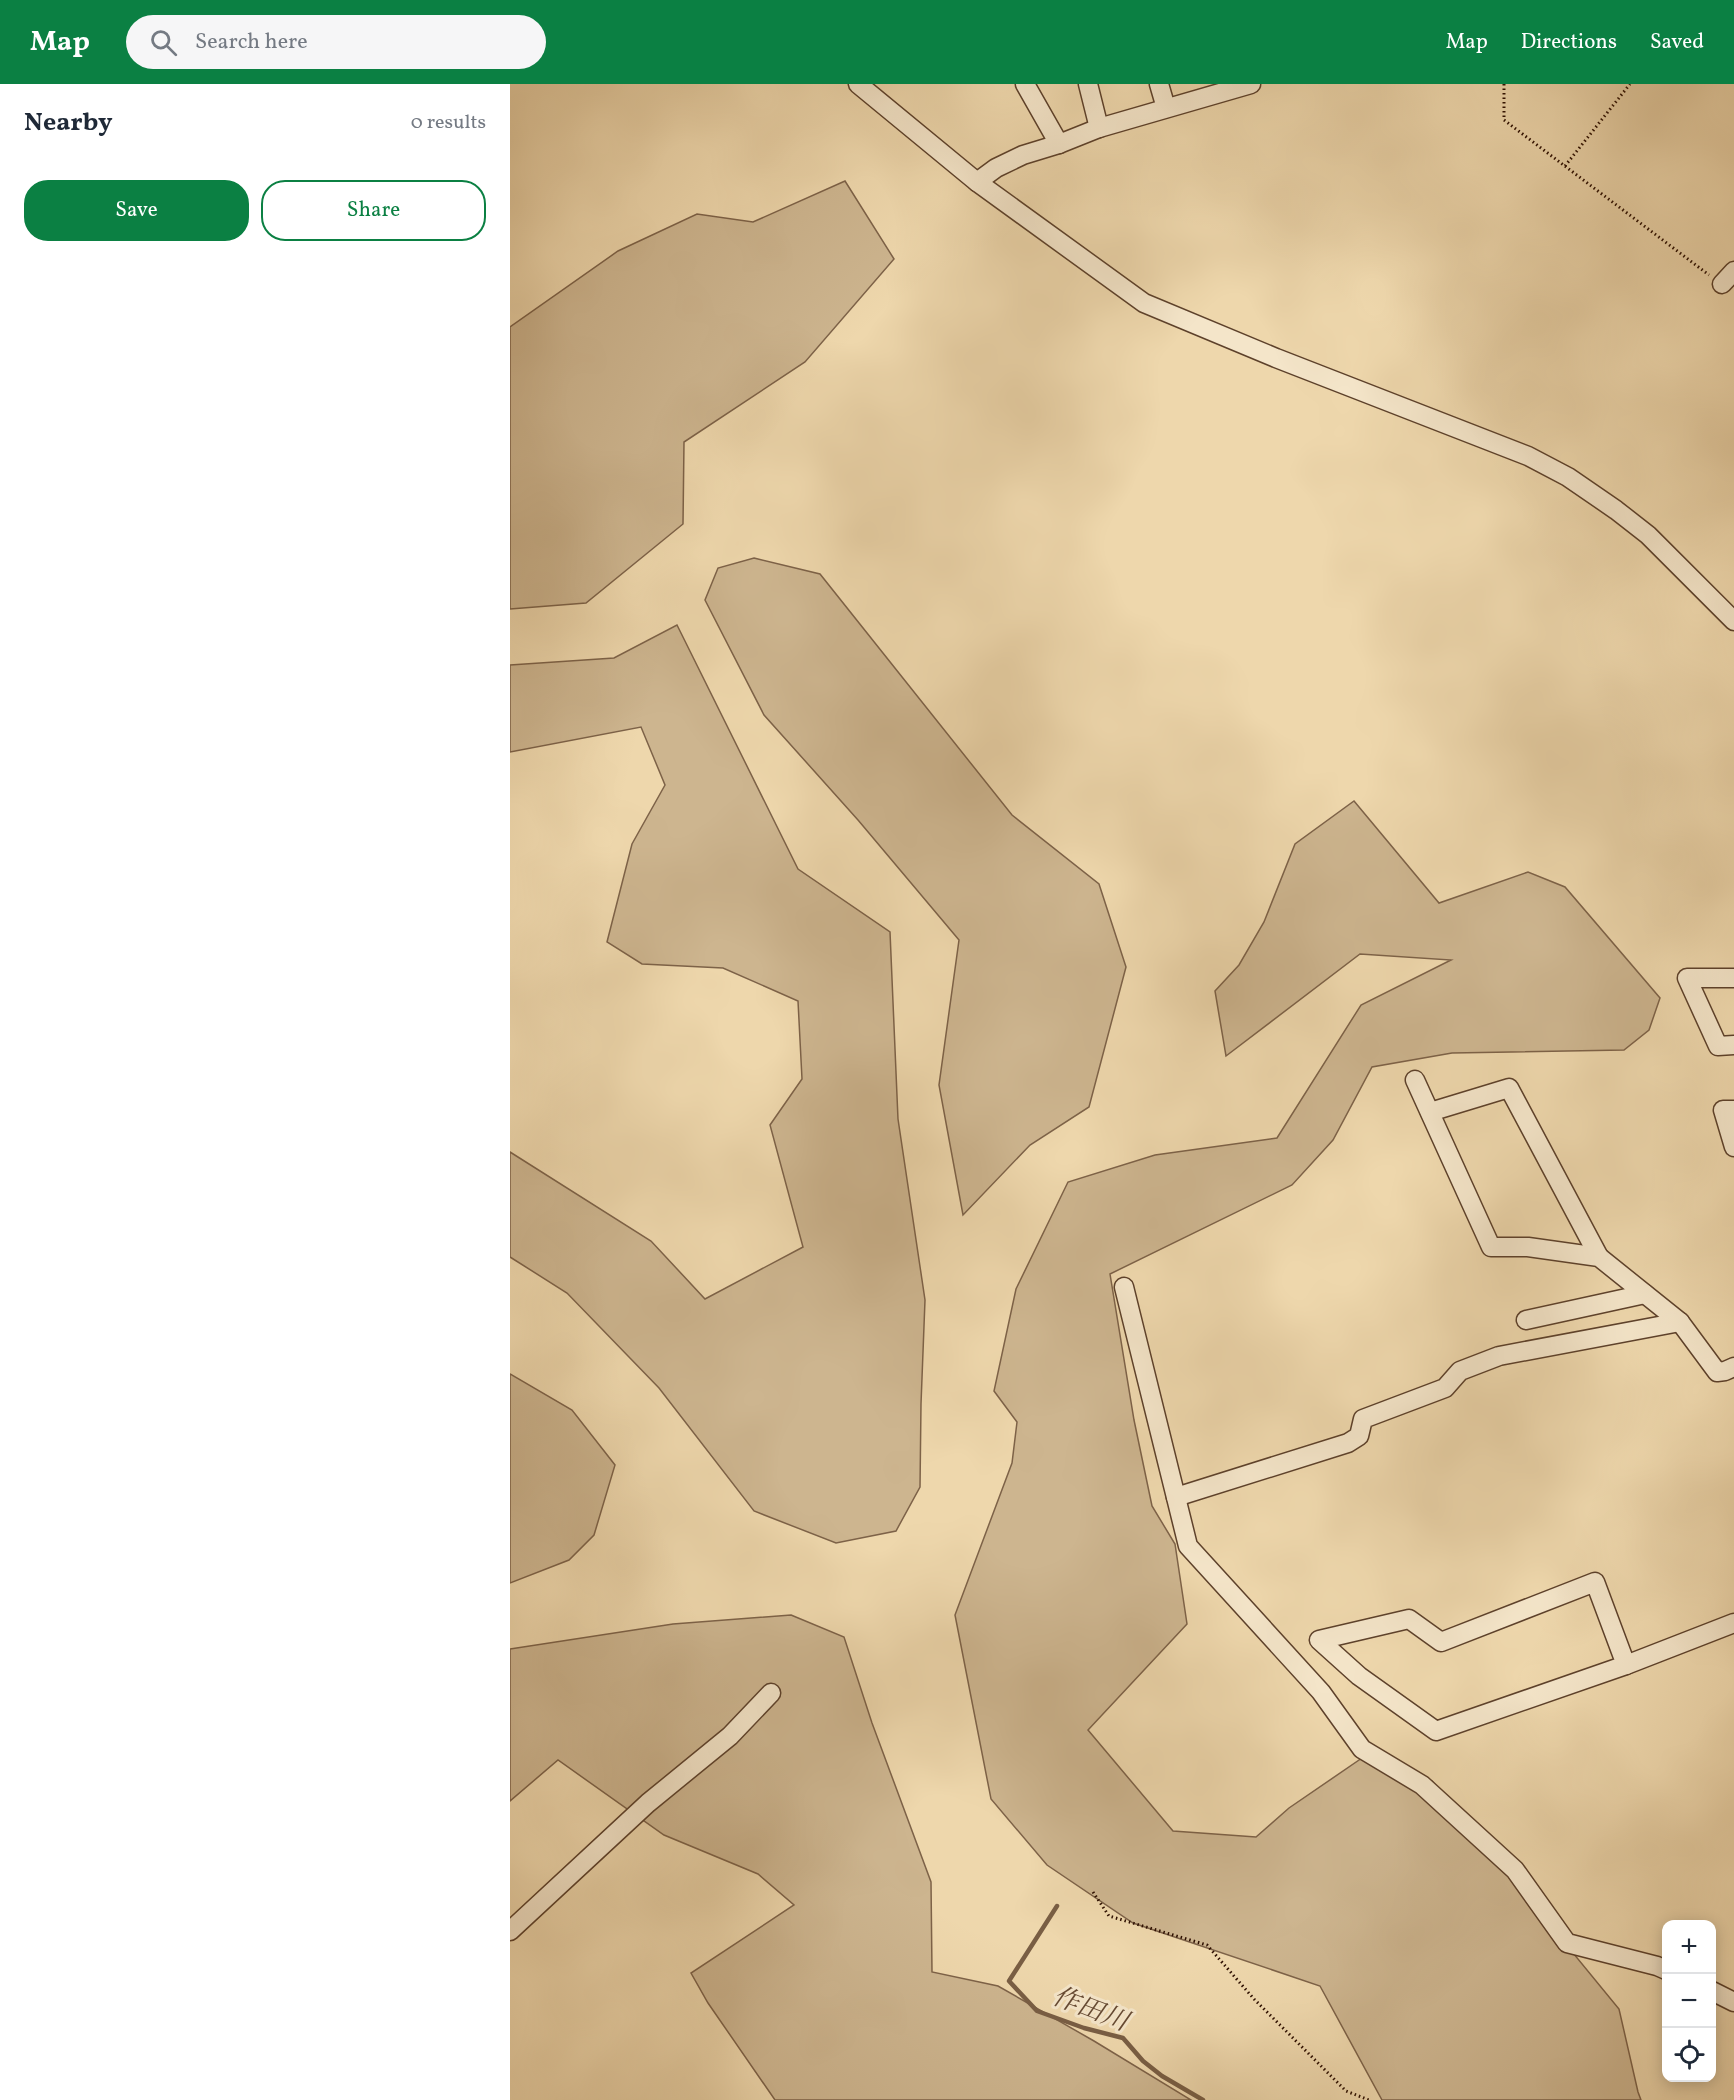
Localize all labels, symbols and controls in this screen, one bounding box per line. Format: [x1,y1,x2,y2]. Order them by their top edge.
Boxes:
search box [126,15,546,69]
text: Map [30,23,90,62]
icon: search [147,26,180,59]
text: Search here [195,27,308,58]
text: Map [1446,28,1488,57]
text: Directions [1521,28,1617,57]
text: Saved [1650,28,1704,57]
text: Nearby [24,105,113,141]
text: 0 results [411,109,486,137]
button: Save [24,180,249,241]
button: Share [261,180,486,241]
map controls [1662,1920,1716,2082]
button: + [1662,1920,1716,1974]
button: − [1662,1974,1716,2028]
water label: 作田川 [1047,1979,1136,2042]
button: locate [1662,2028,1716,2082]

